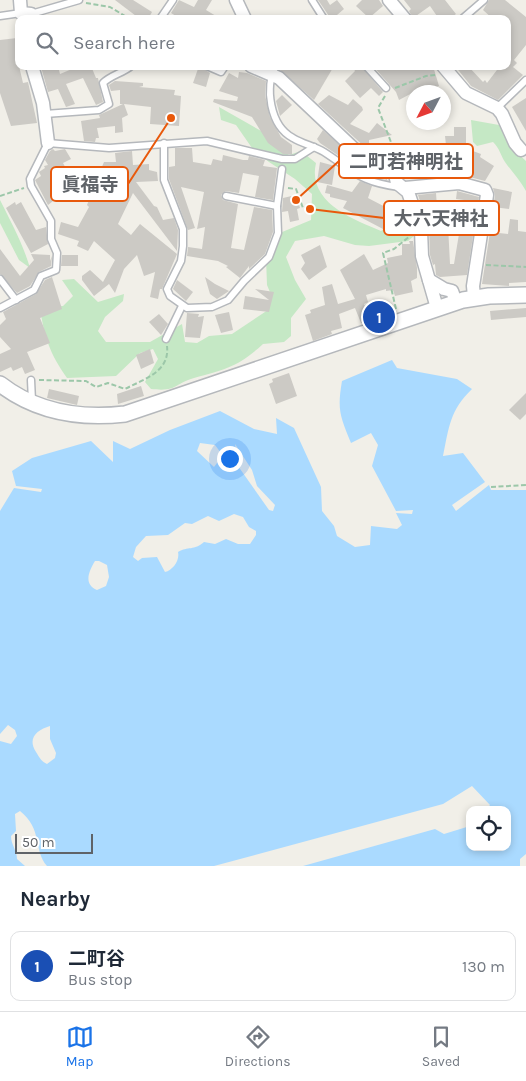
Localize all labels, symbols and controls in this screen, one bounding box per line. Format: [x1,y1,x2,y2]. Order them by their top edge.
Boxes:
search box [15,15,511,70]
icon: search [33,29,61,57]
text: Search here [73,32,175,54]
north arrow [406,85,451,130]
callout: 二町若神明社 [339,144,473,178]
text: 二町若神明社 [349,151,463,173]
callout: 眞福寺 [51,167,128,201]
text: 眞福寺 [61,174,119,196]
callout: 大六天神社 [384,201,499,235]
text: 大六天神社 [393,208,489,230]
pin: 1 [363,298,395,336]
your location [217,446,243,472]
map controls [466,806,511,851]
button: locate [466,806,511,851]
scale bar [15,831,92,854]
text: 50 m [22,834,55,851]
text: Nearby [20,887,90,911]
text: 二町谷 [68,948,125,970]
text: 1 [34,957,40,976]
text: 130 m [462,957,505,976]
text: Bus stop [68,970,132,989]
tab: Map [66,1023,94,1070]
tab: Directions [225,1023,291,1070]
tab: Saved [422,1023,460,1070]

